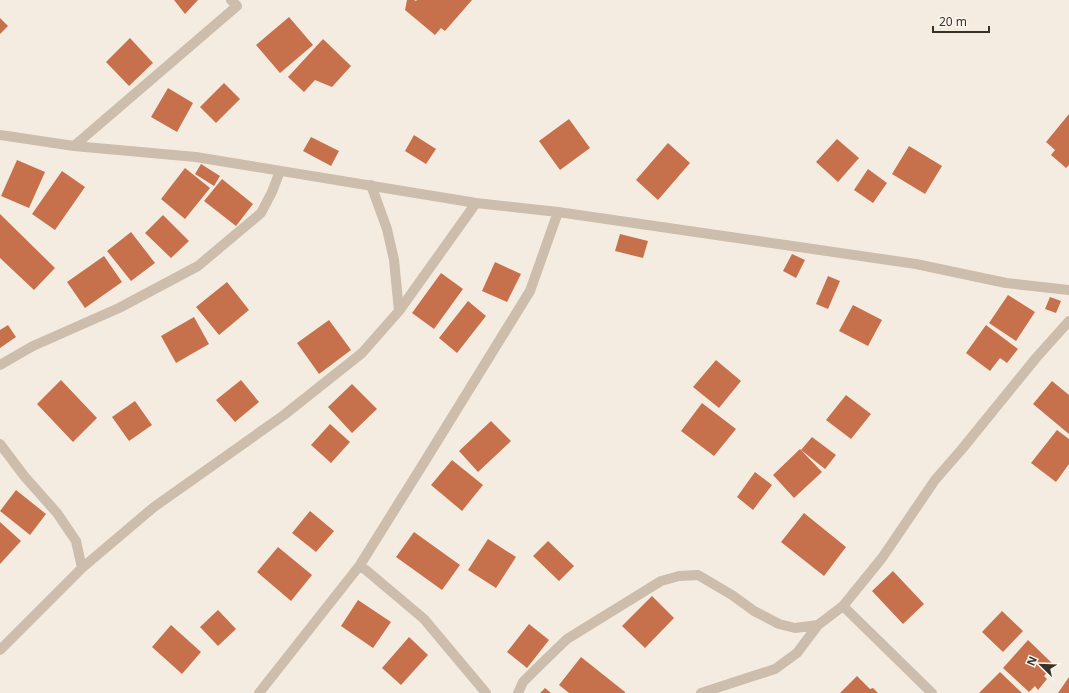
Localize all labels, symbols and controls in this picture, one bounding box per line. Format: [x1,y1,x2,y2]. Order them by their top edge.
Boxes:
scale bar [933,8,989,34]
text: 20 m [939,13,967,30]
north arrow [1021,645,1061,685]
text: N [1023,654,1040,668]

